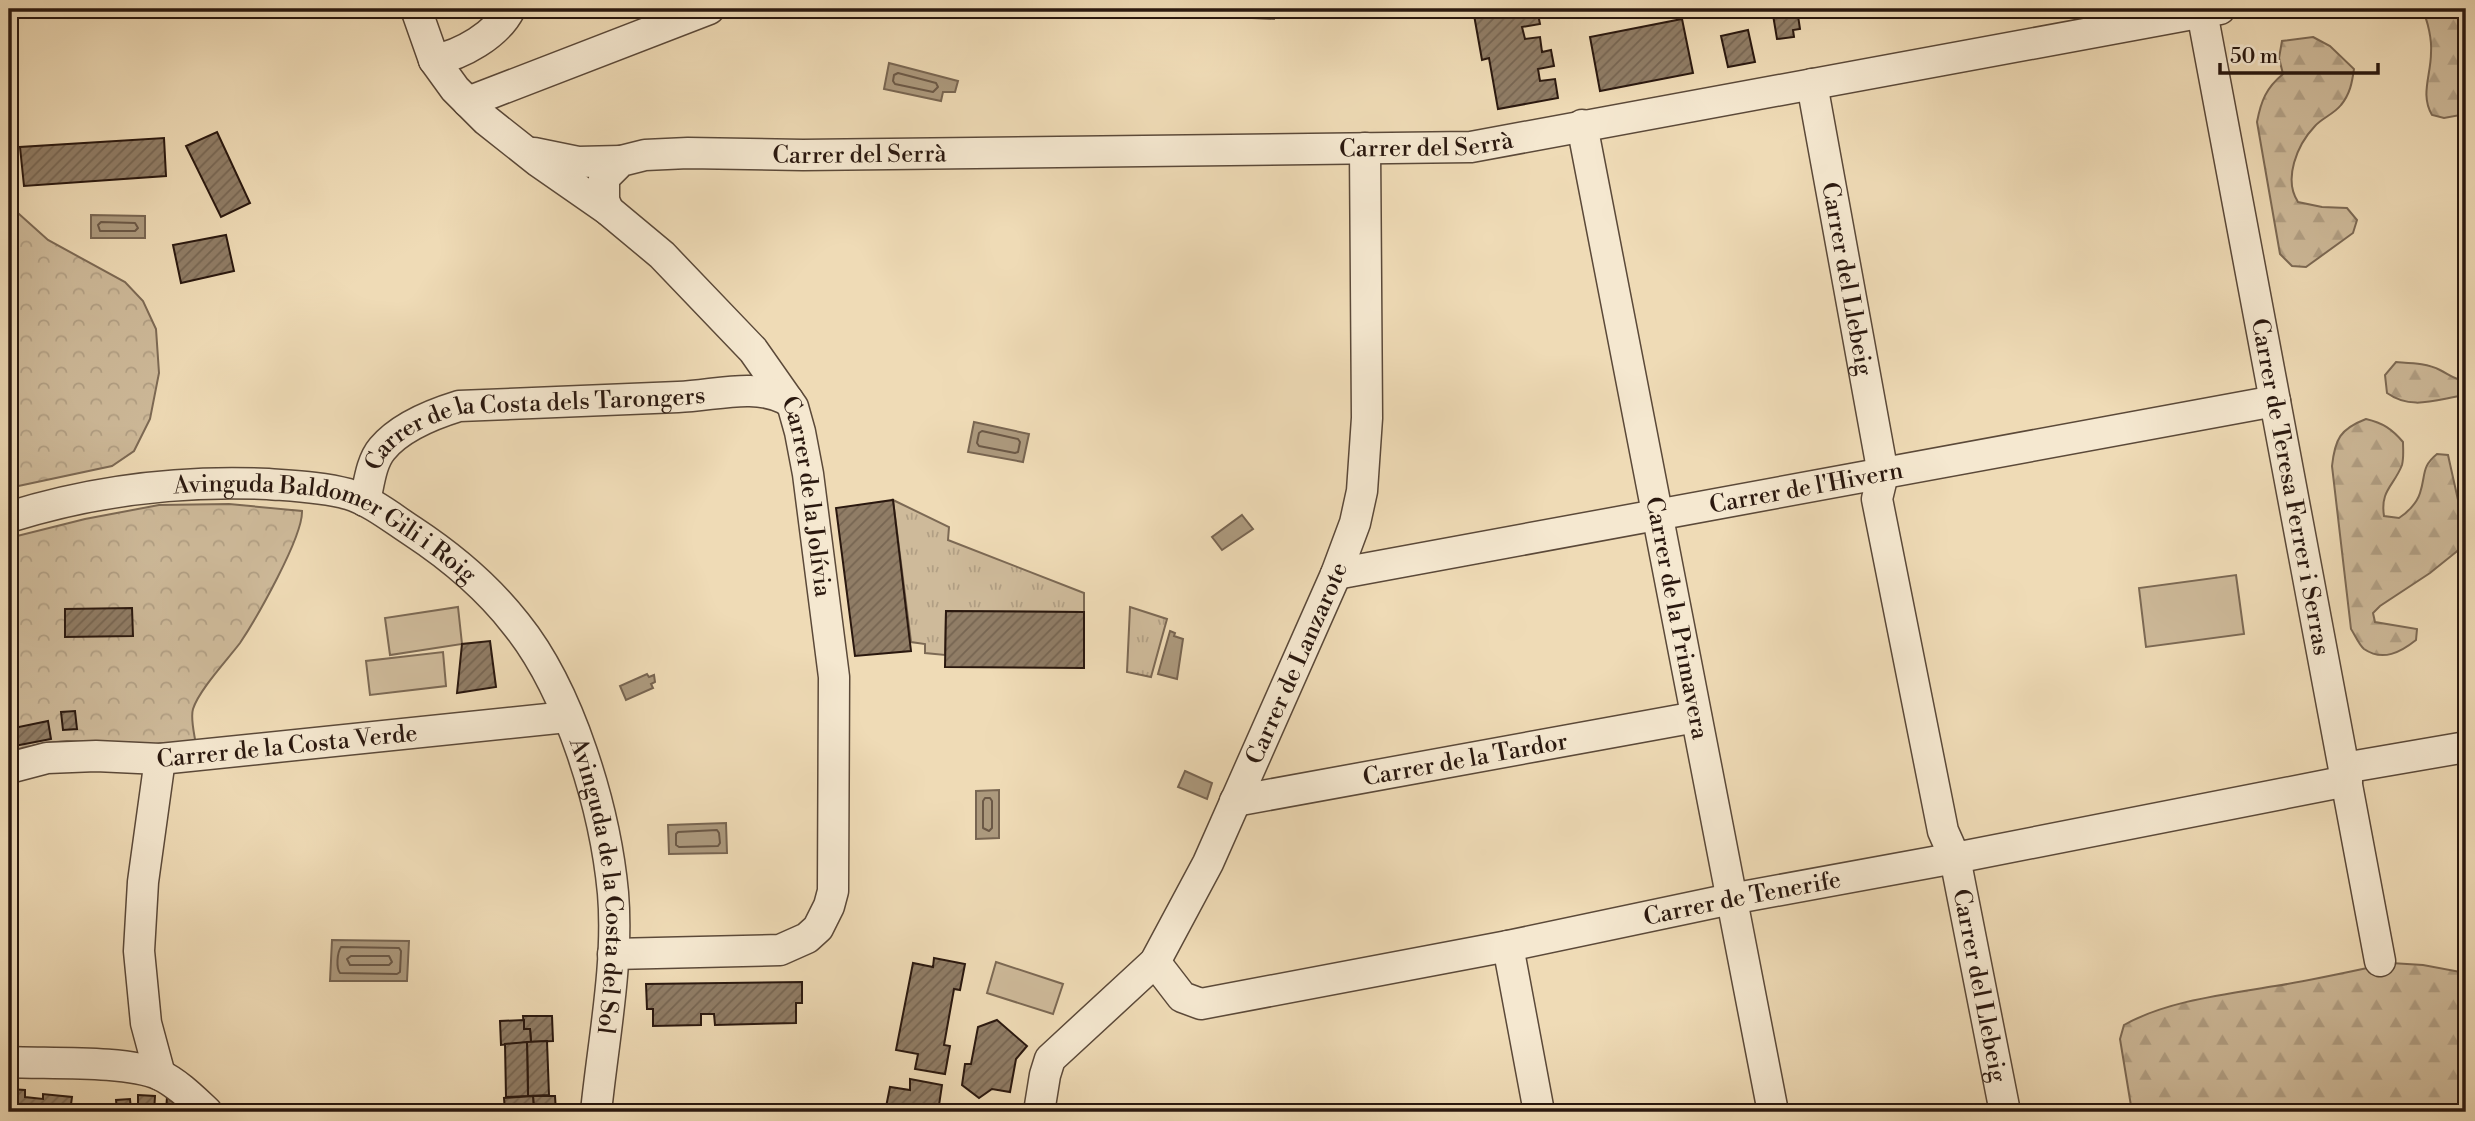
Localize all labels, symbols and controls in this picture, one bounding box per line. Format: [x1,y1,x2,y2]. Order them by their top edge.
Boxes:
scale bar [2220,32,2377,76]
text: 50 m [2230,44,2278,70]
street label: Carrer del Serrà [1339,125,1516,165]
street label: Carrer del Serrà [772,139,948,171]
street label: Carrer del Llebeig [1814,180,1879,379]
street label: Carrer de Teresa Ferrer i Serras [2244,316,2336,658]
street label: Carrer de la Costa dels Tarongers [359,381,707,475]
street label: Carrer de la Jolívia [774,390,838,600]
street label: Carrer de l'Hivern [1707,456,1906,521]
street label: Avinguda Baldomer Gili i Roig [171,469,483,590]
street label: Carrer de la Primavera [1638,494,1715,743]
street label: Carrer de Lanzarote [1240,559,1355,769]
street label: Carrer de la Costa Verde [155,719,419,775]
street label: Carrer de la Tardor [1361,727,1570,793]
street label: Avinguda de la Costa del Sol [562,733,628,1036]
street label: Carrer de Tenerife [1641,865,1843,933]
street label: Carrer del Llebeig [1945,886,2013,1085]

